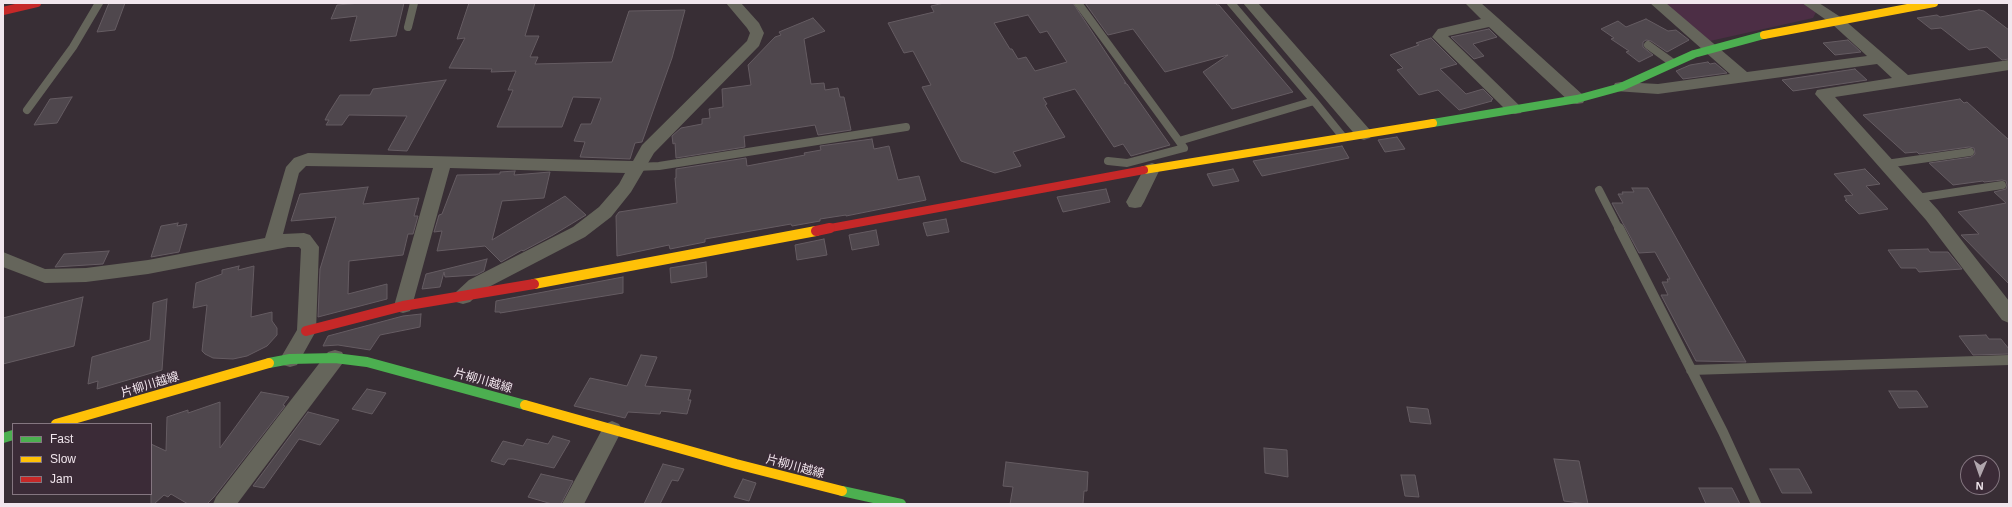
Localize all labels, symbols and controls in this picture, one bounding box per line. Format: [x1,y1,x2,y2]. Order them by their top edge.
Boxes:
street label: 片柳川越線 [452,366,514,396]
street label: 片柳川越線 [119,369,181,401]
legend [12,423,152,495]
text: Fast [50,432,73,446]
text: Slow [50,452,76,466]
street label: 片柳川越線 [764,452,826,482]
north arrow [1960,455,2000,495]
text: Jam [50,472,73,486]
text: N [1975,480,1984,492]

